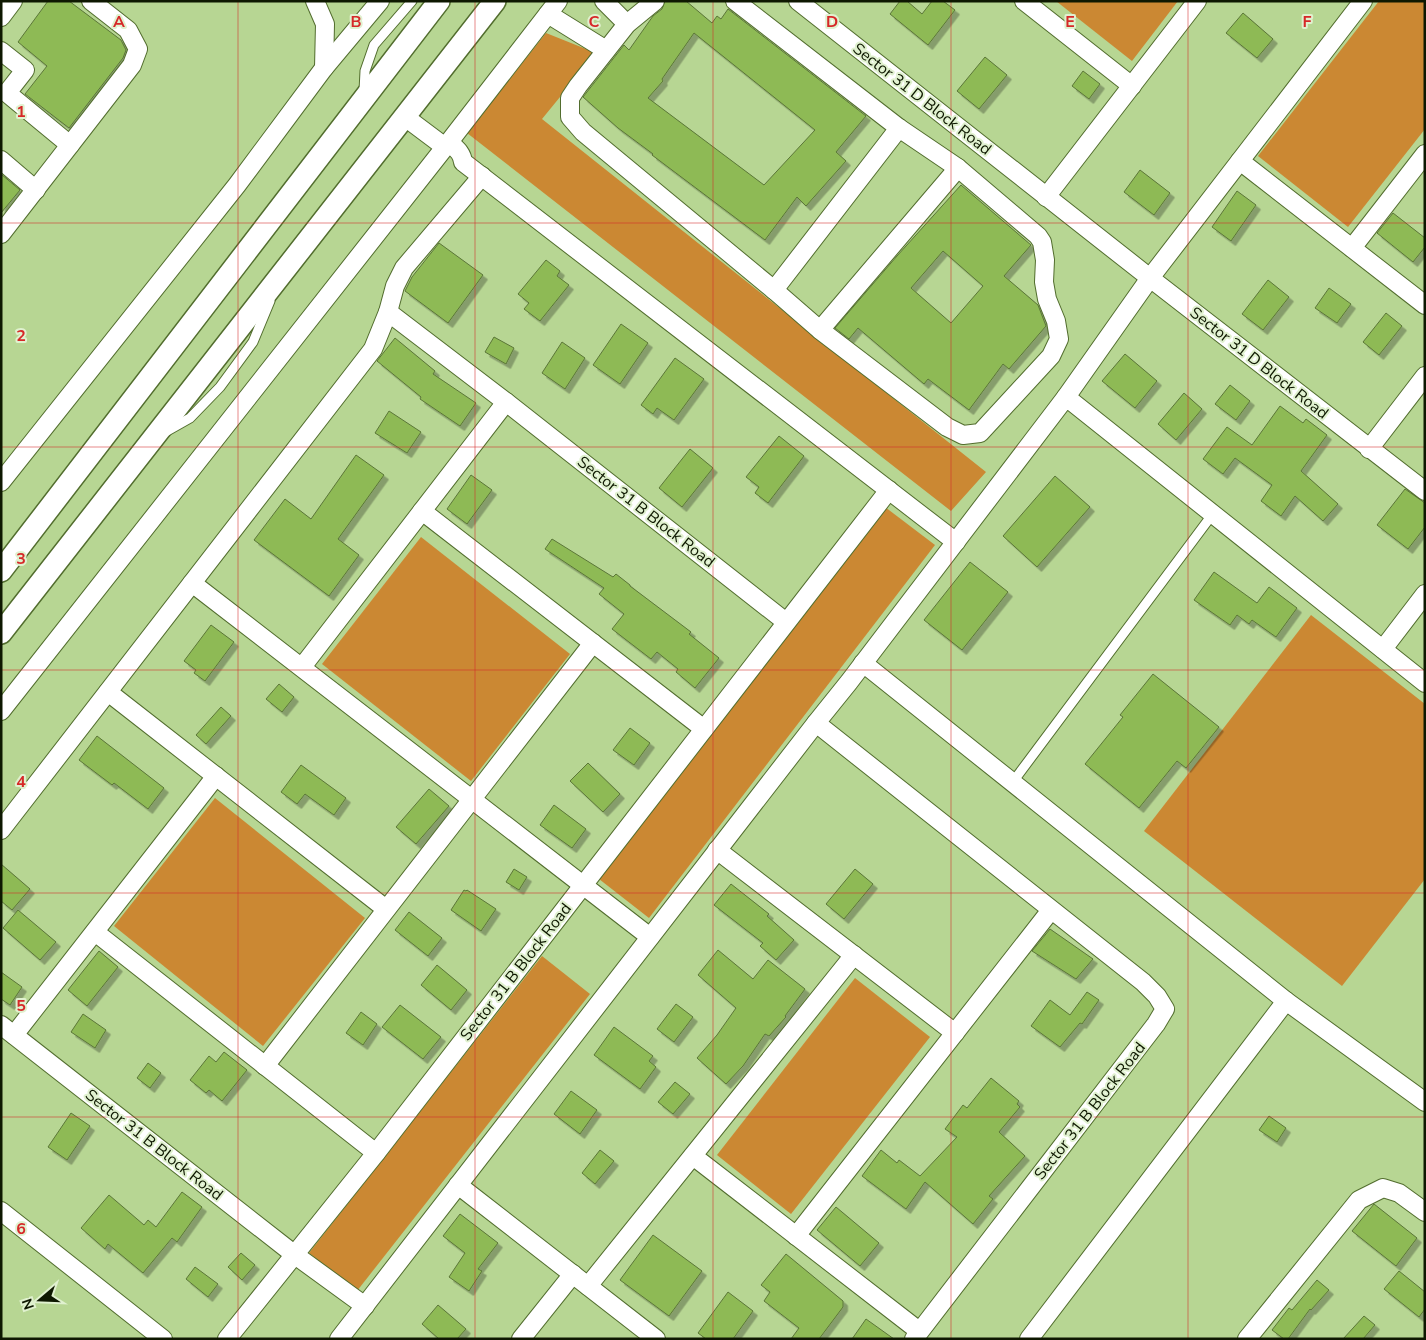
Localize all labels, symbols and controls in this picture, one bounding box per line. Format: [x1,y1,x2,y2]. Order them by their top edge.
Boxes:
text: A [113,11,125,33]
text: B [350,11,362,33]
text: C [589,11,600,33]
text: D [826,11,838,33]
text: E [1065,11,1075,33]
text: F [1303,11,1312,33]
street label: Sector 31 D Block Road [848,38,996,160]
text: 1 [16,101,26,123]
street label: Sector 31 D Block Road [1185,302,1333,424]
text: 2 [16,325,26,347]
street label: Sector 31 B Block Road [572,451,720,573]
text: 3 [16,548,26,570]
text: 4 [16,771,26,793]
street label: Sector 31 B Block Road [455,898,577,1046]
text: 5 [16,995,26,1017]
street label: Sector 31 B Block Road [1029,1037,1151,1185]
street label: Sector 31 B Block Road [80,1084,228,1206]
text: 6 [16,1218,26,1240]
north arrow [15,1275,65,1325]
text: N [17,1296,39,1312]

